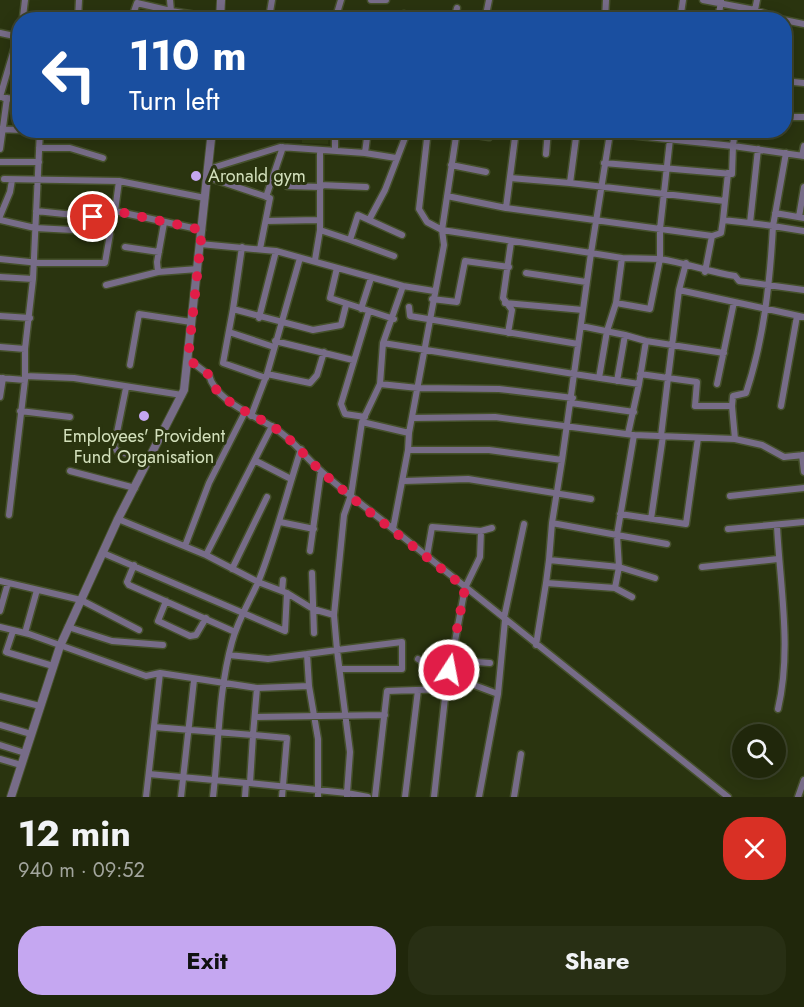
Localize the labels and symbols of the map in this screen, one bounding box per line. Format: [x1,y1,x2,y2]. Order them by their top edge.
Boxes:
place label: Aronald gym [208,163,306,189]
marker: Aronald gym [189,169,203,183]
pin [67,191,118,242]
marker: Employees' Provident Fund Organisation [137,409,151,423]
place label: Employees' Provident Fund Organisation [63,423,226,470]
position arrow [417,638,481,702]

